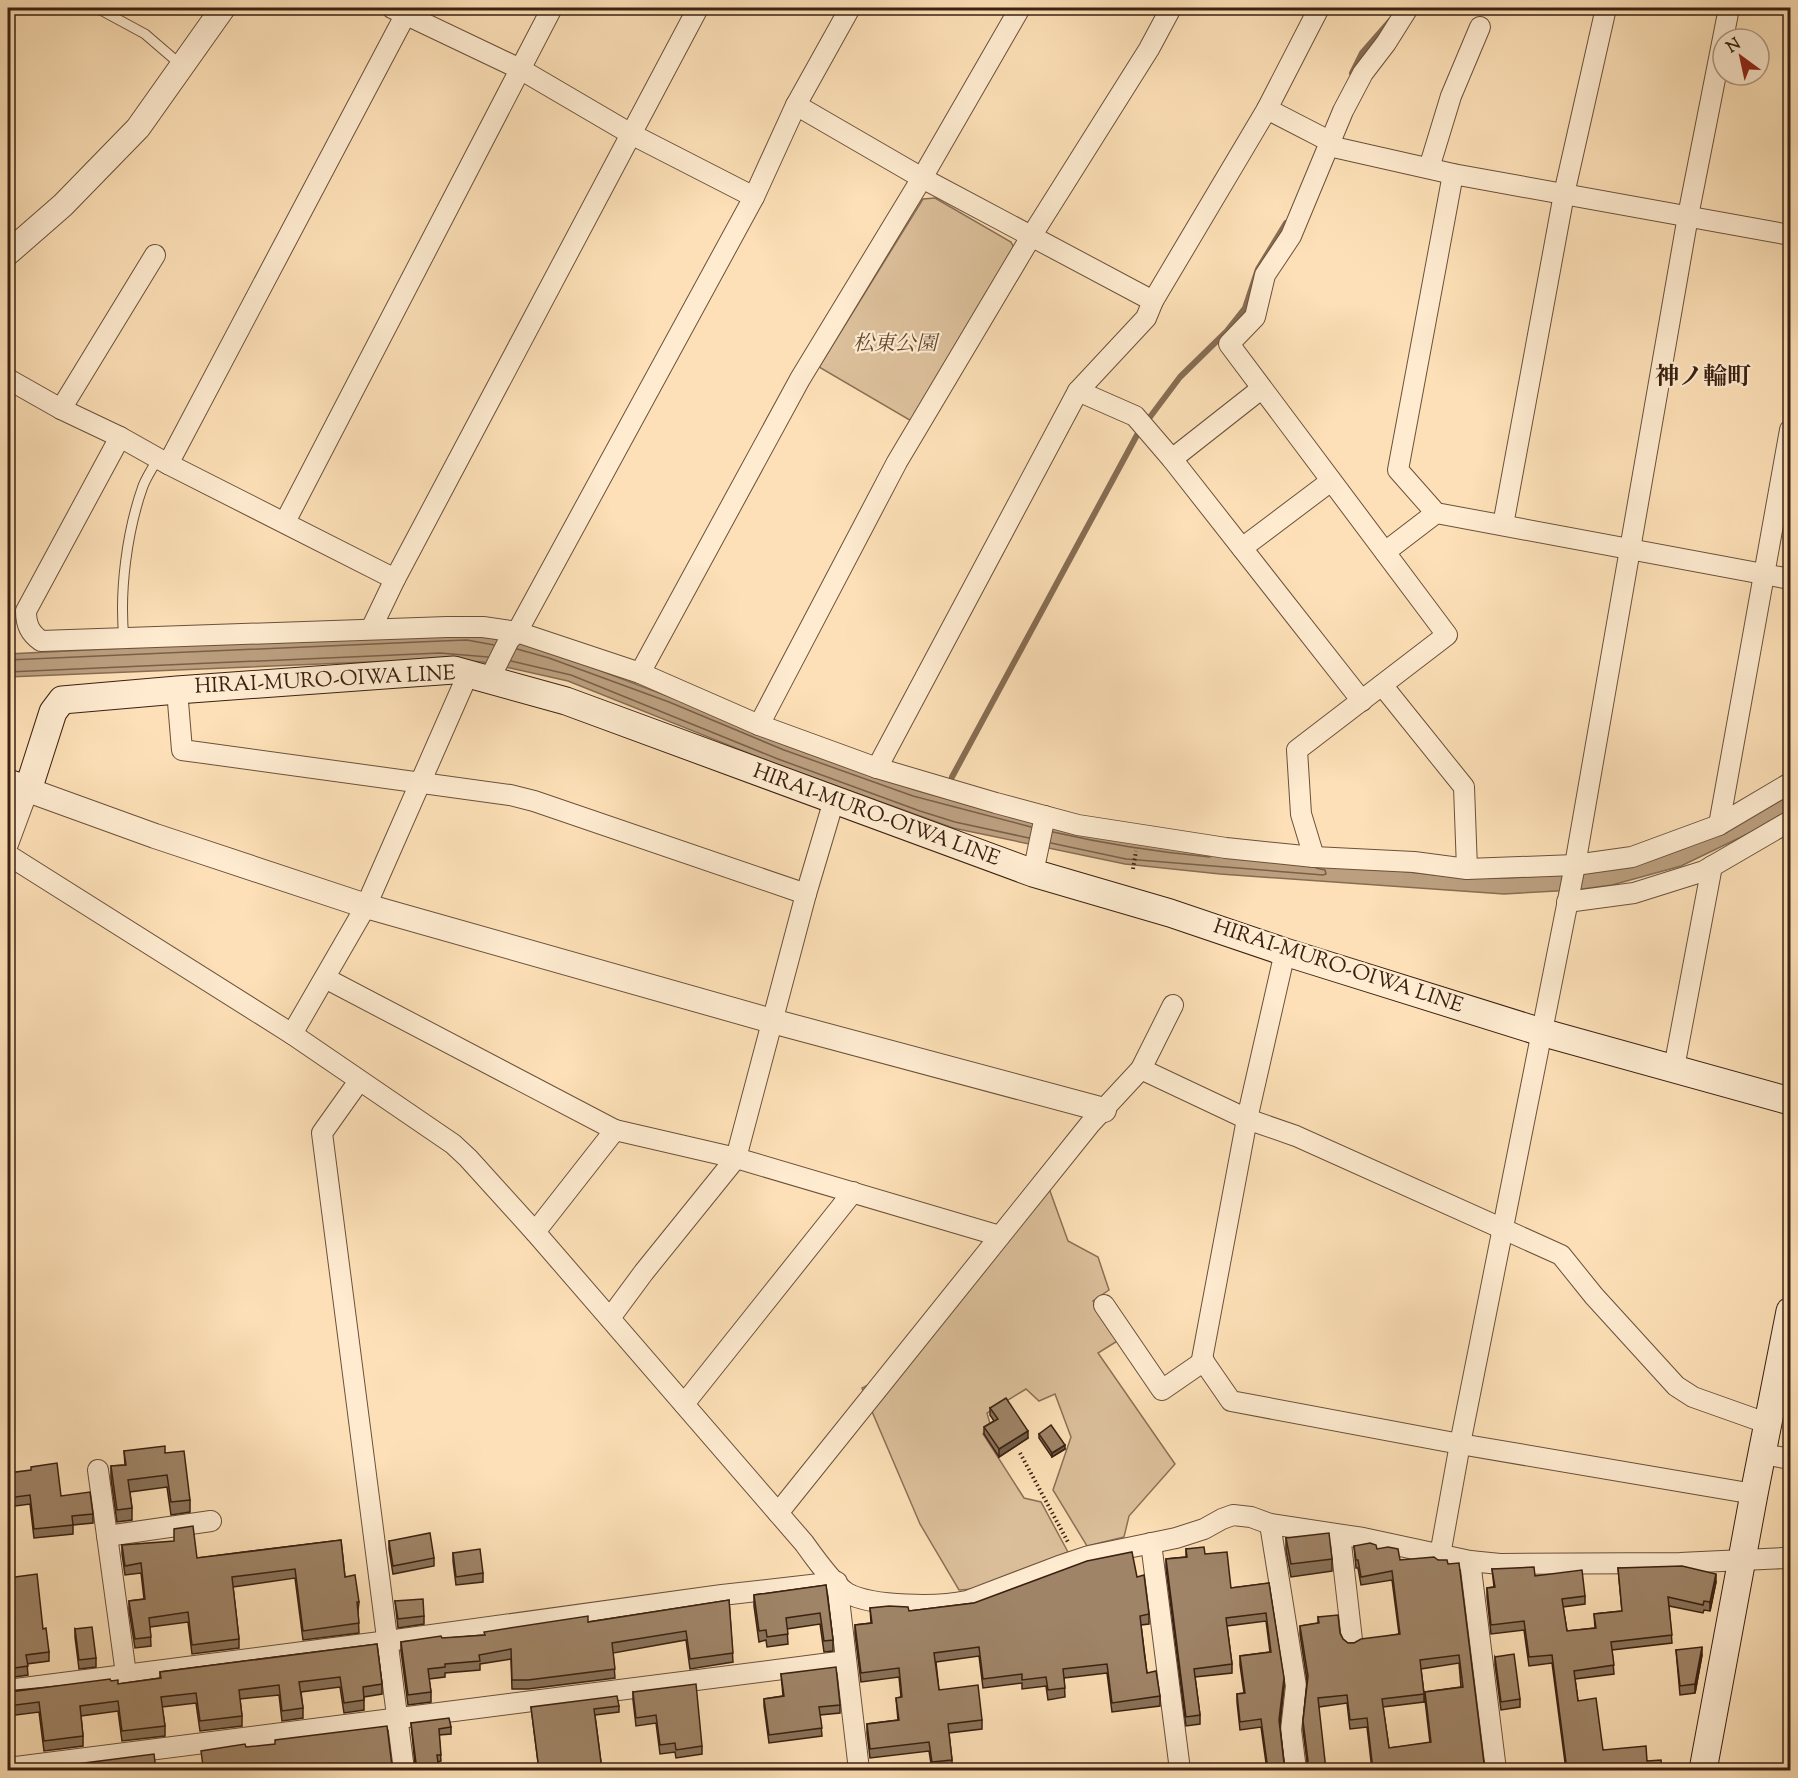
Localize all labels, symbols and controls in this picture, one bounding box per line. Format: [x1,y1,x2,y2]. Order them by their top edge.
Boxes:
north arrow [1711,27,1771,87]
text: N [1723,33,1746,60]
park label: 松東公園 [853,330,940,360]
district label: 神ノ輪町 [1655,361,1751,395]
street label: HIRAI-MURO-OIWA LINE [194,659,456,703]
street label: HIRAI-MURO-OIWA LINE [748,757,1004,875]
street label: HIRAI-MURO-OIWA LINE [1209,912,1467,1022]

